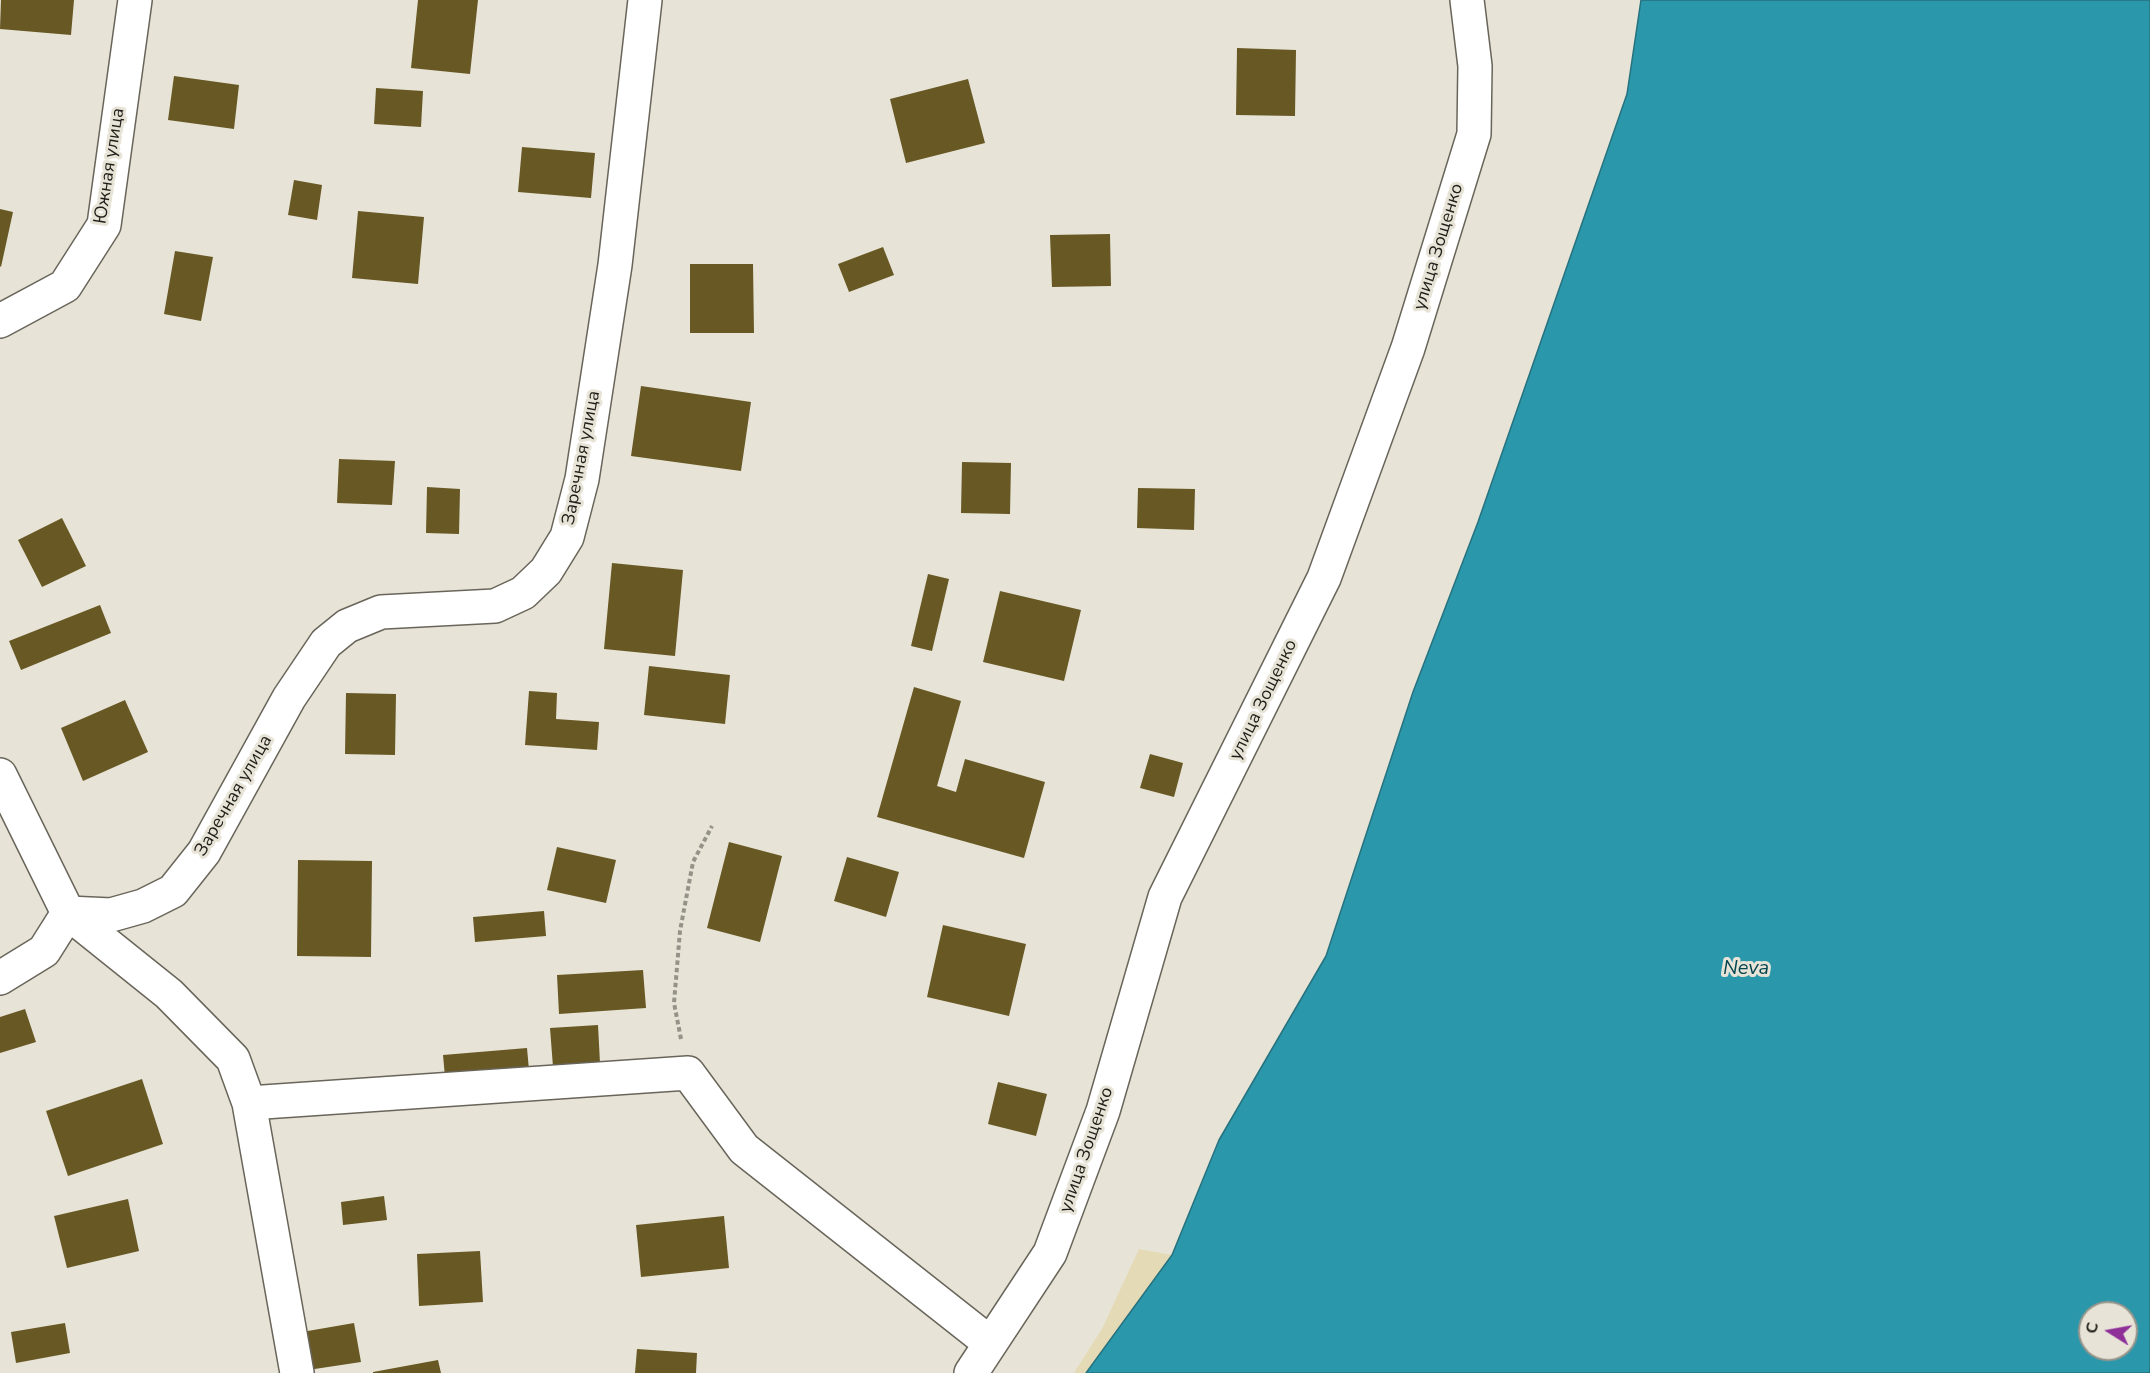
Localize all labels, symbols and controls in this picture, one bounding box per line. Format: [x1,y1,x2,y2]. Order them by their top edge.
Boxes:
street label: Южная улица [90,106,130,226]
street label: улица Зощенко [1409,181,1469,313]
street label: Заречная улица [558,389,606,527]
street label: улица Зощенко [1226,636,1302,764]
street label: Заречная улица [191,732,277,860]
water label: Neva [1723,957,1769,981]
street label: улица Зощенко [1055,1084,1119,1216]
north arrow [2078,1301,2138,1361]
text: С [2080,1321,2104,1335]

